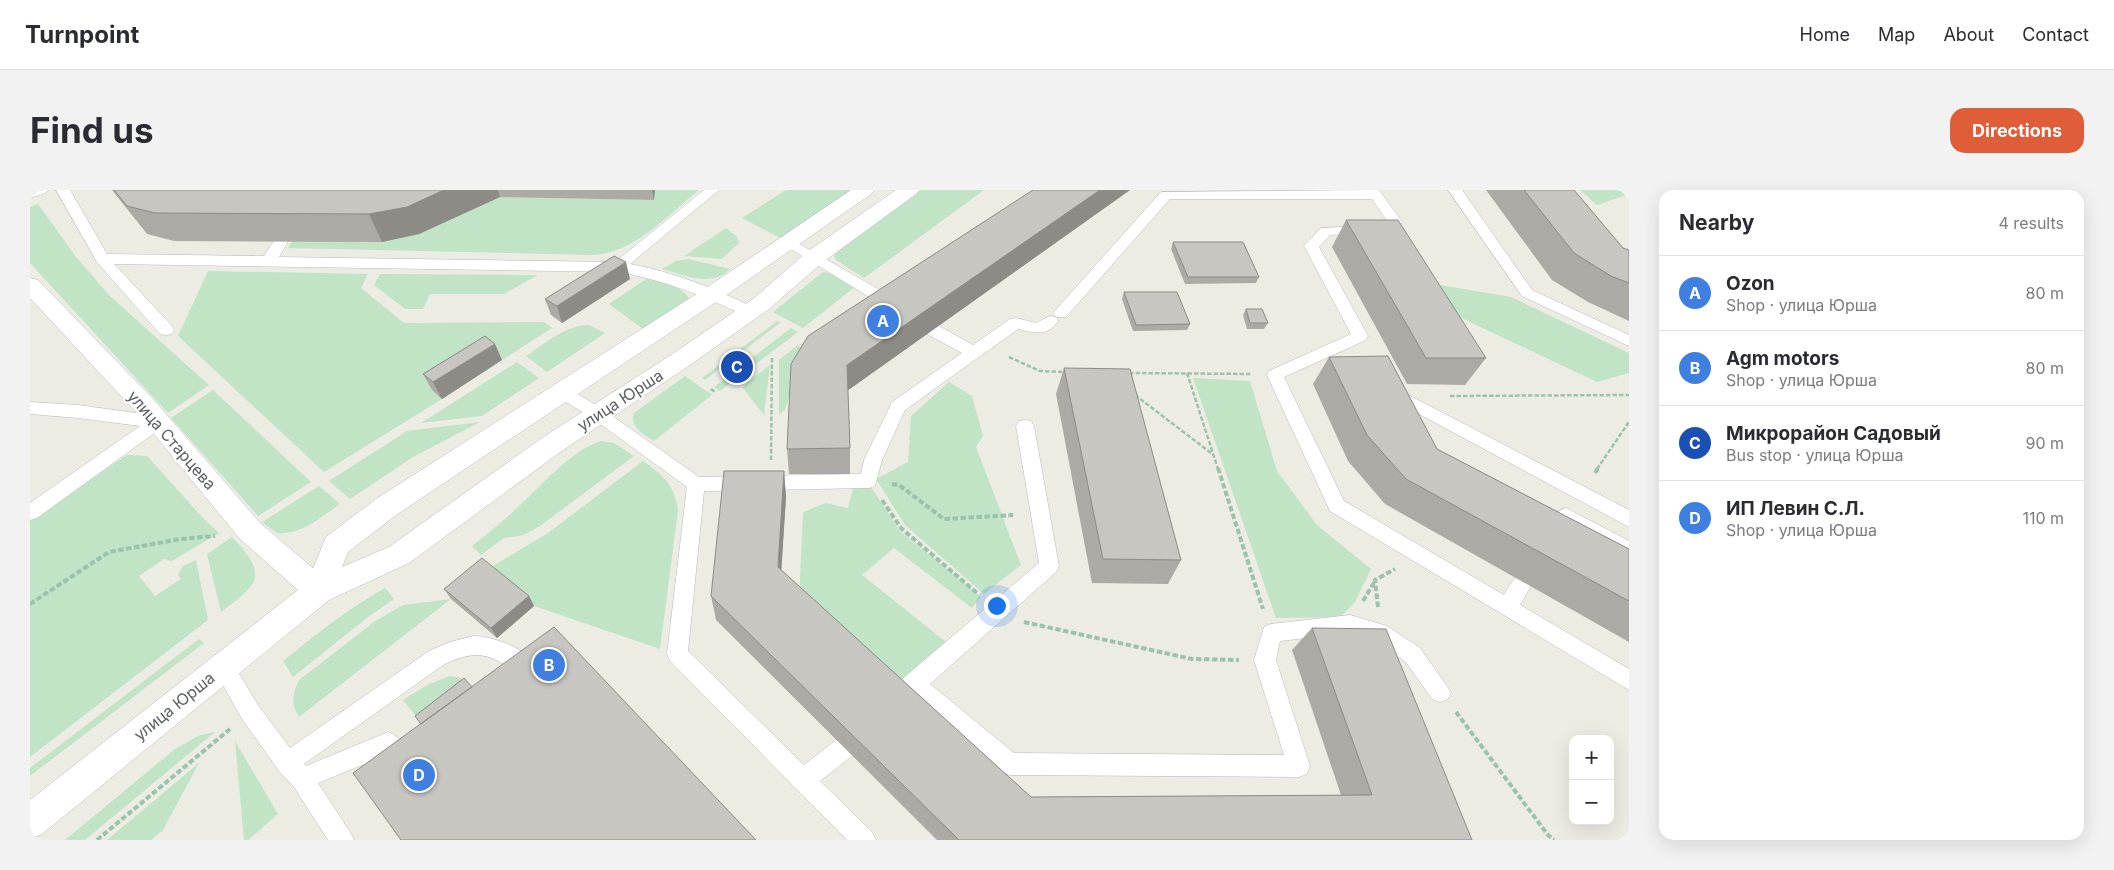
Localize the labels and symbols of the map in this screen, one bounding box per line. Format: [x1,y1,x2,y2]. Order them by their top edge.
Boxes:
pin: A [867,302,899,340]
pin: C [721,348,753,386]
street label: улица Юрша [573,365,667,435]
street label: улица Старцева [124,386,220,494]
your location [984,593,1010,619]
pin: B [533,646,565,684]
street label: улица Юрша [130,667,218,745]
pin: D [403,756,435,794]

